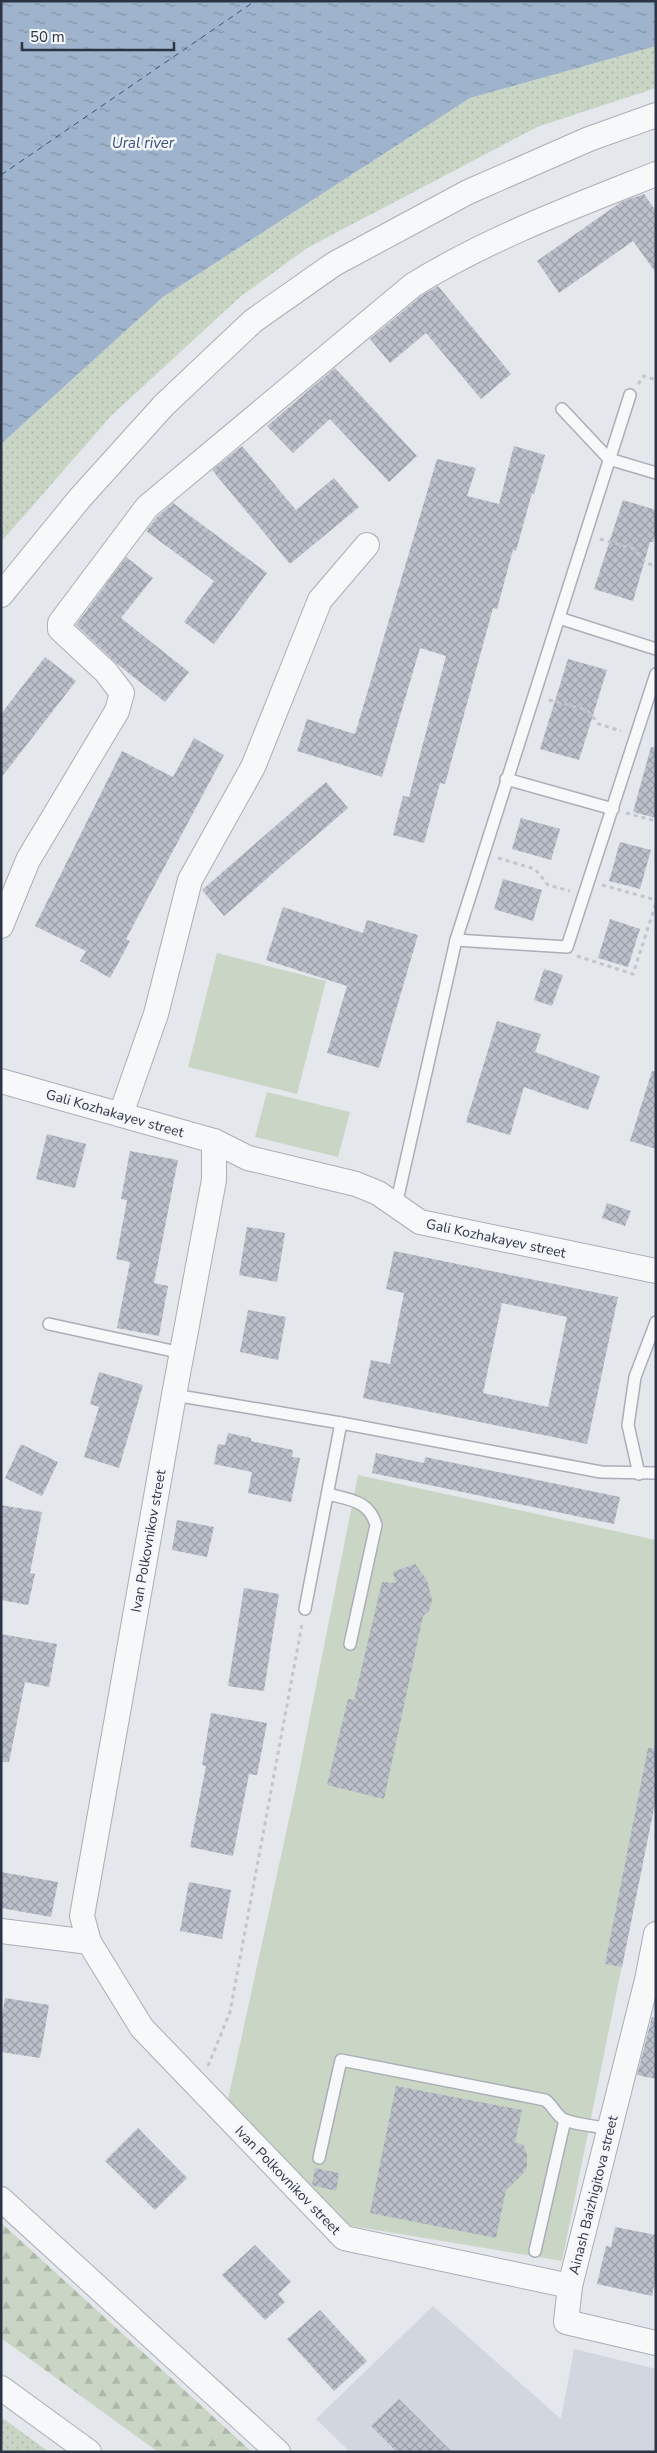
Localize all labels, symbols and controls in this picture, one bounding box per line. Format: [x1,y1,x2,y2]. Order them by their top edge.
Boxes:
scale bar [22,20,175,52]
text: 50 m [30,27,65,47]
water label: Ural river [112,133,175,153]
street label: Gali Kozhakayev street [44,1085,186,1142]
street label: Gali Kozhakayev street [424,1214,568,1263]
street label: Ivan Polkovnikov street [127,1468,170,1614]
street label: Ainash Baizhigitova street [565,2114,622,2277]
street label: Ivan Polkovnikov street [231,2122,345,2239]

